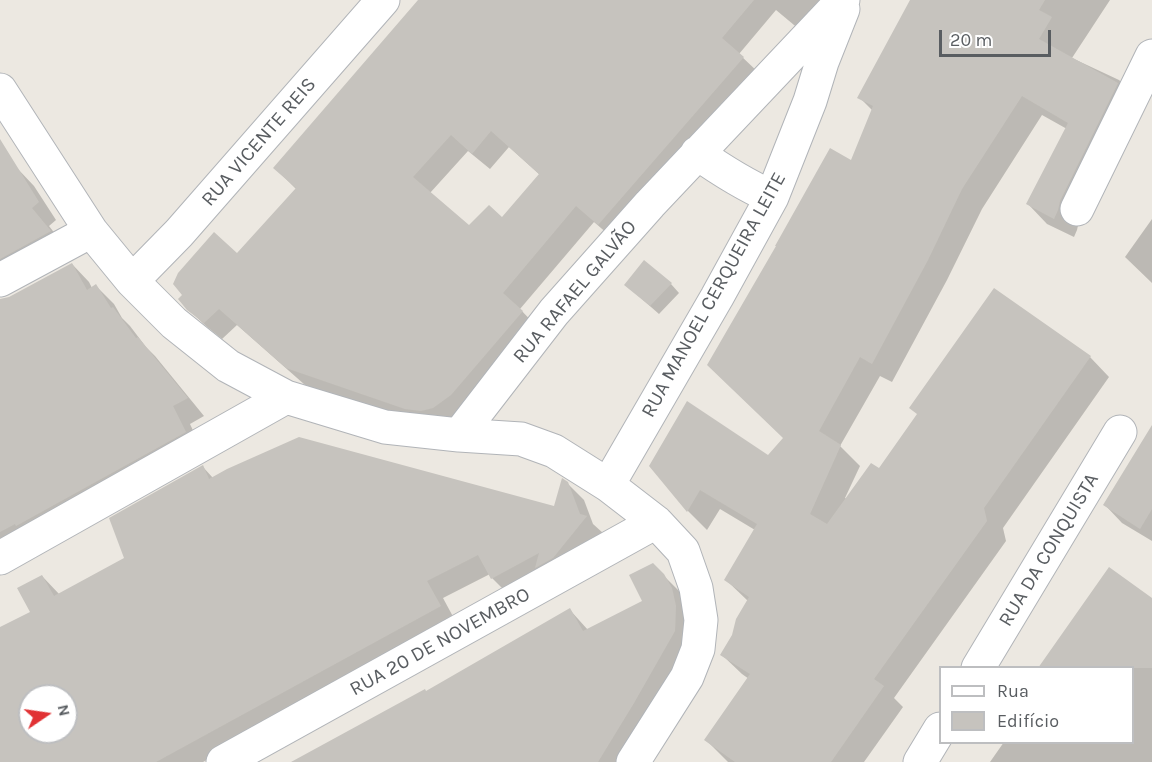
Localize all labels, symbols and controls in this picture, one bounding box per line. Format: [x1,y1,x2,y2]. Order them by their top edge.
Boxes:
scale bar [942,18,1054,56]
text: 20 m [950,29,992,51]
street label: RUA VICENTE REIS [197,73,321,211]
street label: RUA MANOEL CERQUEIRA LEITE [636,168,792,422]
street label: RUA RAFAEL GALVÃO [508,216,642,368]
street label: RUA DA CONQUISTA [994,469,1104,631]
street label: RUA 20 DE NOVEMBRO [346,582,534,702]
legend [939,666,1134,744]
text: Rua [997,680,1029,702]
north arrow [18,684,78,744]
text: N [54,703,75,718]
text: Edifício [997,710,1059,732]

